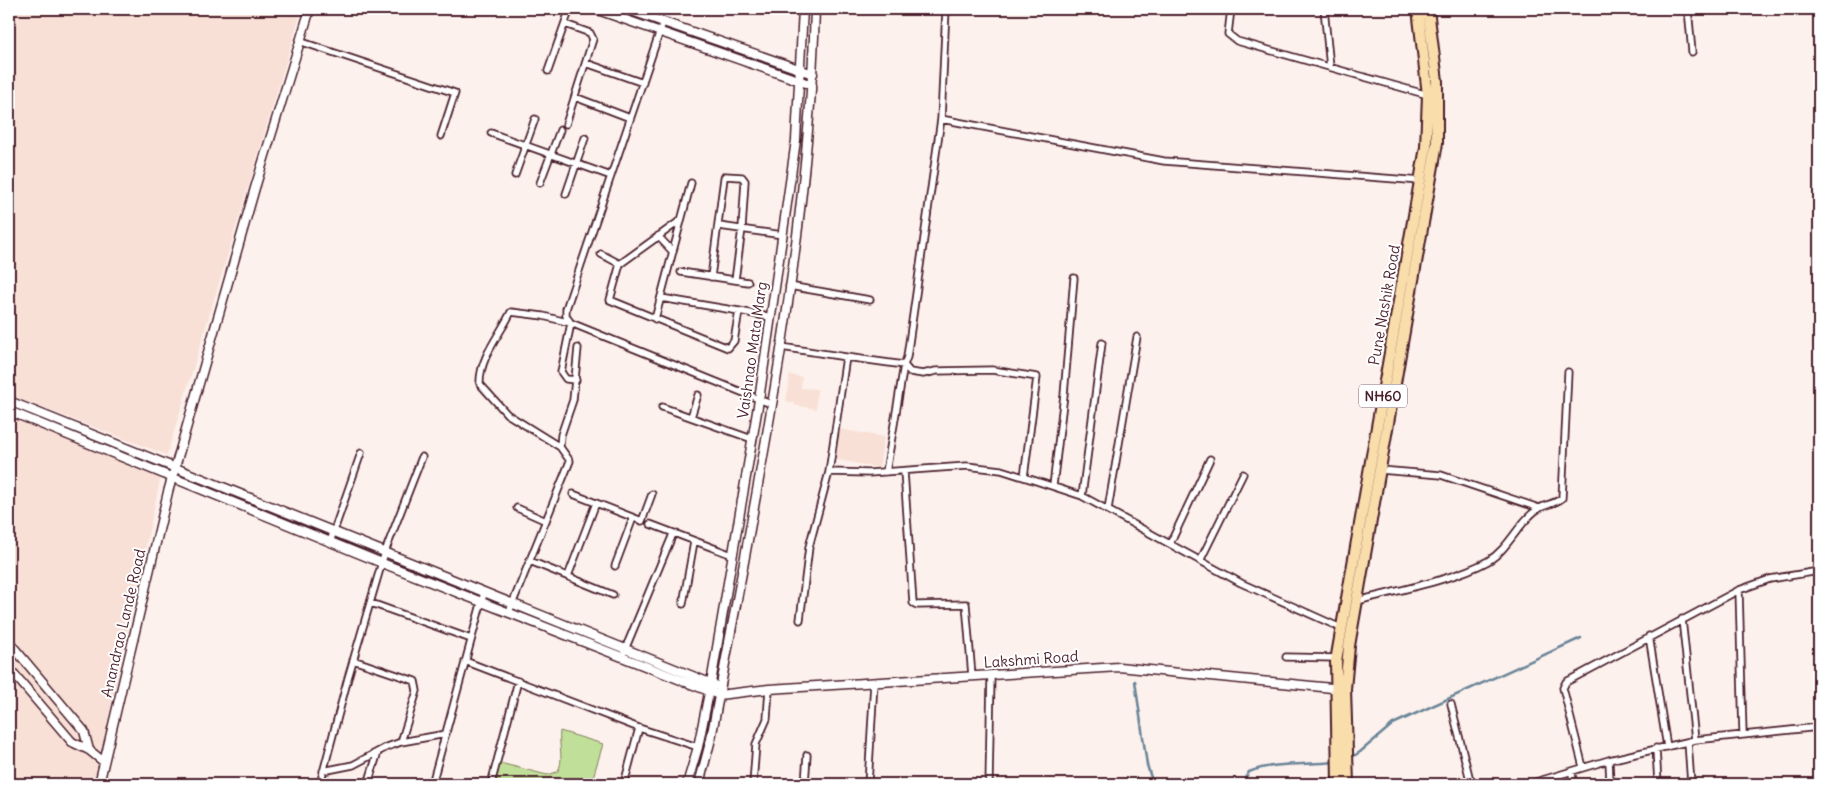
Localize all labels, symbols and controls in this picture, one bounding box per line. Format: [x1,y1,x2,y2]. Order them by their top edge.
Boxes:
street label: Pune Nashik Road [1364,243,1404,367]
street label: Vaishnao Mata Marg [733,280,771,420]
road number: NH60 [1359,384,1407,408]
street label: Anandrao Lande Road [97,547,149,699]
street label: Lakshmi Road [983,646,1079,672]

